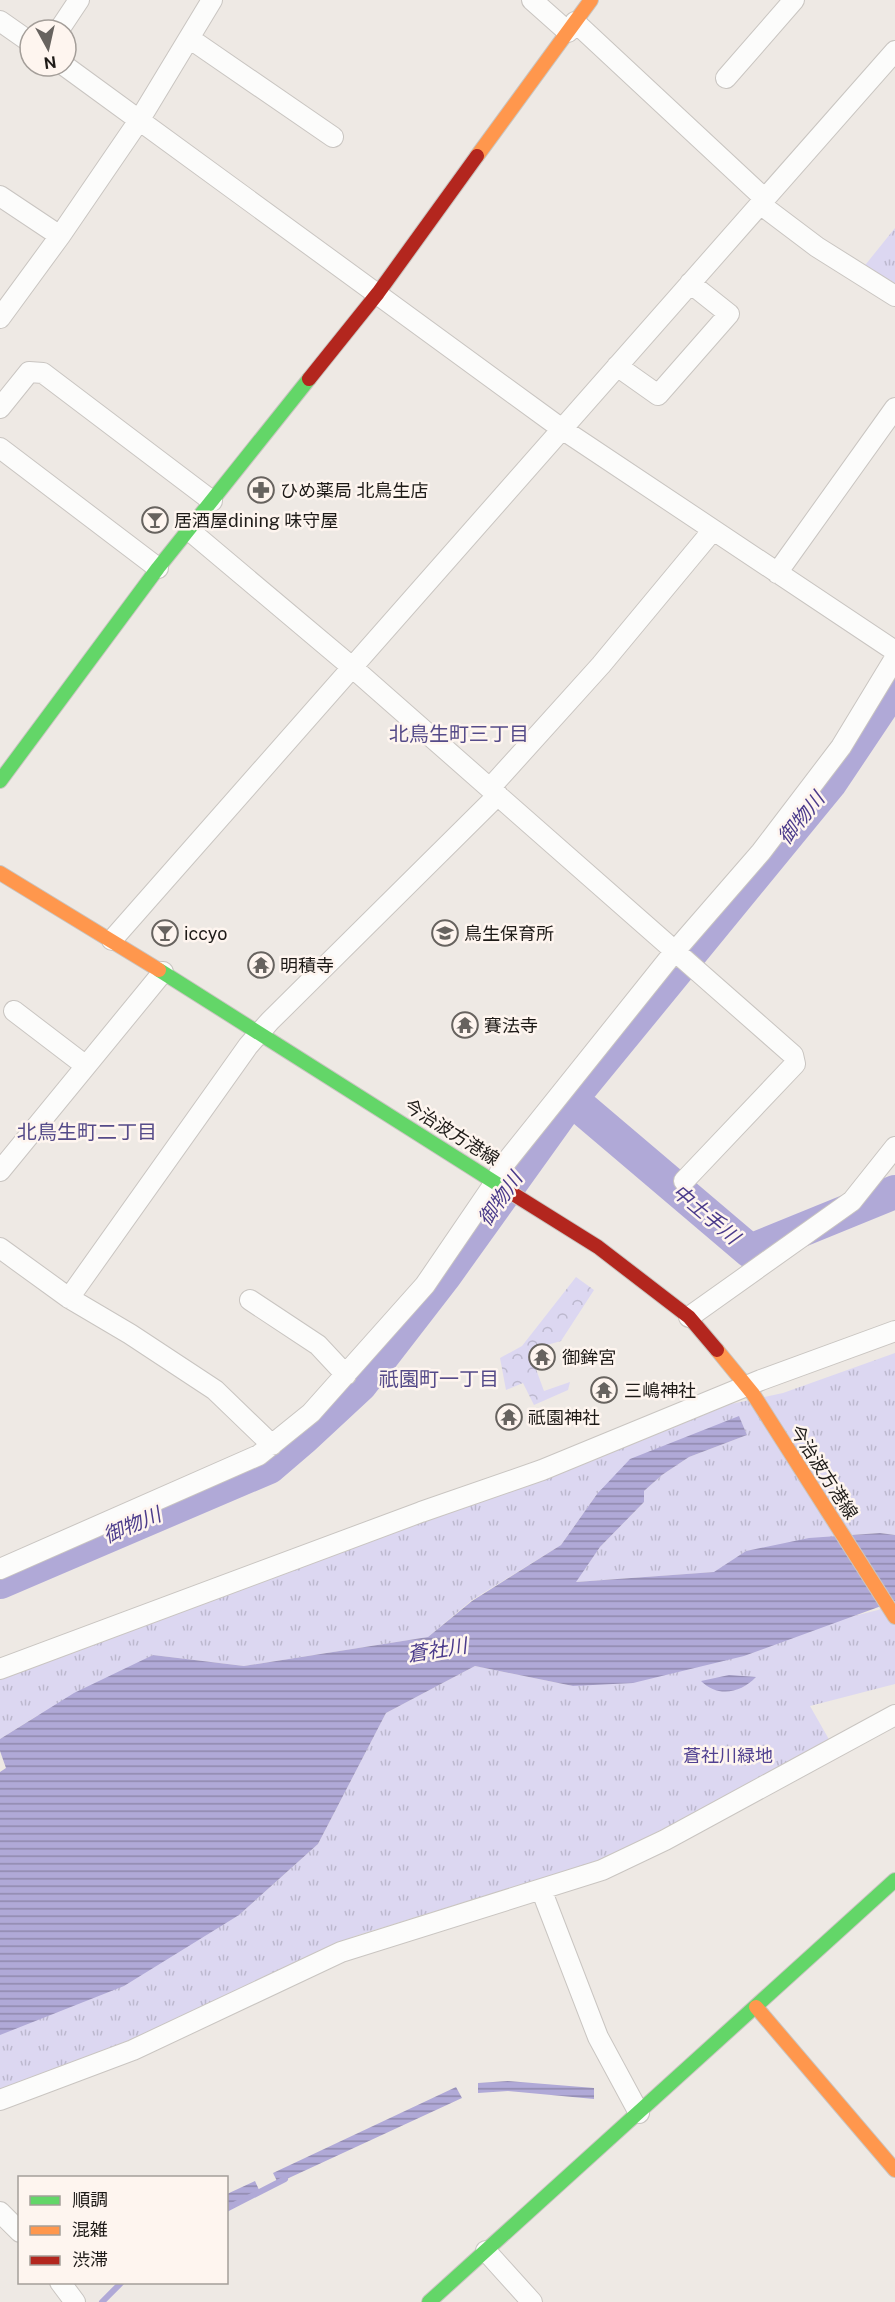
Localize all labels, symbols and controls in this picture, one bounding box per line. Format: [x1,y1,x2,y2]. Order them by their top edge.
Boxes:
north arrow [18,18,78,78]
text: N [42,52,58,73]
pharmacy icon: ひめ薬局 北鳥生店 [246,475,276,505]
place label: ひめ薬局 北鳥生店 [280,480,428,501]
bar icon: 居酒屋dining 味守屋 [140,505,170,535]
place label: 居酒屋dining 味守屋 [174,510,338,531]
district label: 北鳥生町三丁目 [389,722,529,746]
water label: 御物川 [773,786,830,849]
bar icon: iccyo [150,918,180,948]
school or university icon: 鳥生保育所 [430,918,460,948]
place label: iccyo [184,923,227,944]
place label: 鳥生保育所 [464,923,554,944]
temple icon: 明積寺 [246,950,276,980]
place label: 明積寺 [280,955,334,976]
temple icon: 賽法寺 [450,1010,480,1040]
place label: 賽法寺 [484,1015,538,1036]
street label: 今治波方港線 [401,1094,503,1170]
district label: 北鳥生町二丁目 [17,1120,157,1144]
water label: 御物川 [473,1166,528,1230]
water label: 中土手川 [668,1179,746,1250]
temple icon: 御鉾宮 [527,1342,557,1372]
place label: 御鉾宮 [562,1347,616,1368]
district label: 祇園町一丁目 [379,1367,499,1391]
temple icon: 三嶋神社 [589,1375,619,1405]
place label: 三嶋神社 [624,1380,696,1401]
temple icon: 祇園神社 [494,1402,524,1432]
place label: 祇園神社 [528,1407,600,1428]
street label: 今治波方港線 [786,1421,862,1523]
water label: 御物川 [100,1501,166,1548]
water label: 蒼社川 [405,1633,470,1667]
park label: 蒼社川緑地 [683,1745,773,1766]
legend [18,2176,228,2284]
text: 順調 [72,2189,108,2210]
text: 混雑 [72,2219,108,2240]
text: 渋滞 [72,2249,108,2270]

